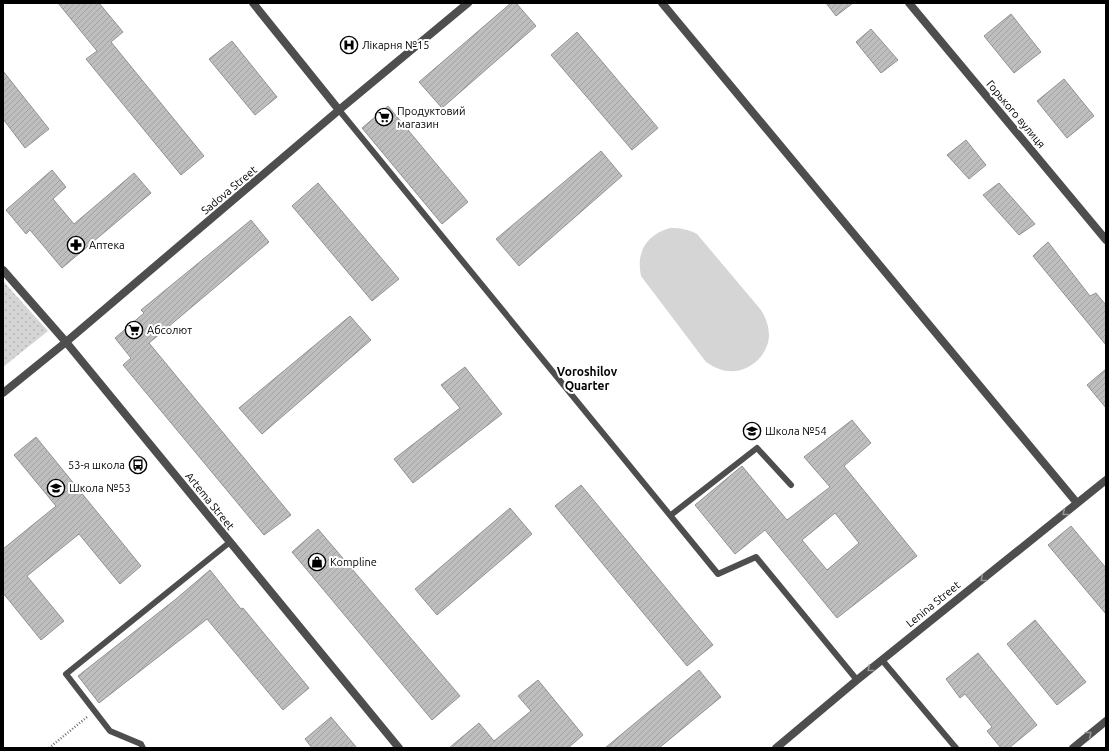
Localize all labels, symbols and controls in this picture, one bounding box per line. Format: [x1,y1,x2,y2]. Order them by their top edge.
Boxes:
hospital icon: Лікарня №15 [339,35,359,55]
place label: Лікарня №15 [362,39,429,51]
street label: Горького вулиця [984,78,1048,150]
place label: Продуктовий магазин [397,105,466,130]
supermarket icon: Продуктовий магазин [374,107,394,127]
street label: Sadova Street [199,163,260,217]
pharmacy icon: Аптека [66,235,86,255]
place label: Аптека [89,239,125,251]
supermarket icon: Абсолют [124,320,144,340]
place label: Абсолют [147,324,192,336]
district label: Voroshilov Quarter [557,365,618,392]
school or university icon: Школа №54 [742,421,762,441]
place label: Школа №54 [765,425,827,437]
bus stop icon: 53-я школа [128,455,148,475]
place label: 53-я школа [68,459,125,471]
street label: Artema Street [183,470,237,533]
school or university icon: Школа №53 [46,478,66,498]
place label: Школа №53 [69,482,131,494]
one-way arrow [1062,508,1069,515]
shop icon: Kompline [307,552,327,572]
place label: Kompline [330,556,377,568]
one-way arrow [980,574,987,581]
street label: Lenina Street [904,578,963,629]
one-way arrow [868,665,875,672]
one-way arrow [1085,732,1092,739]

